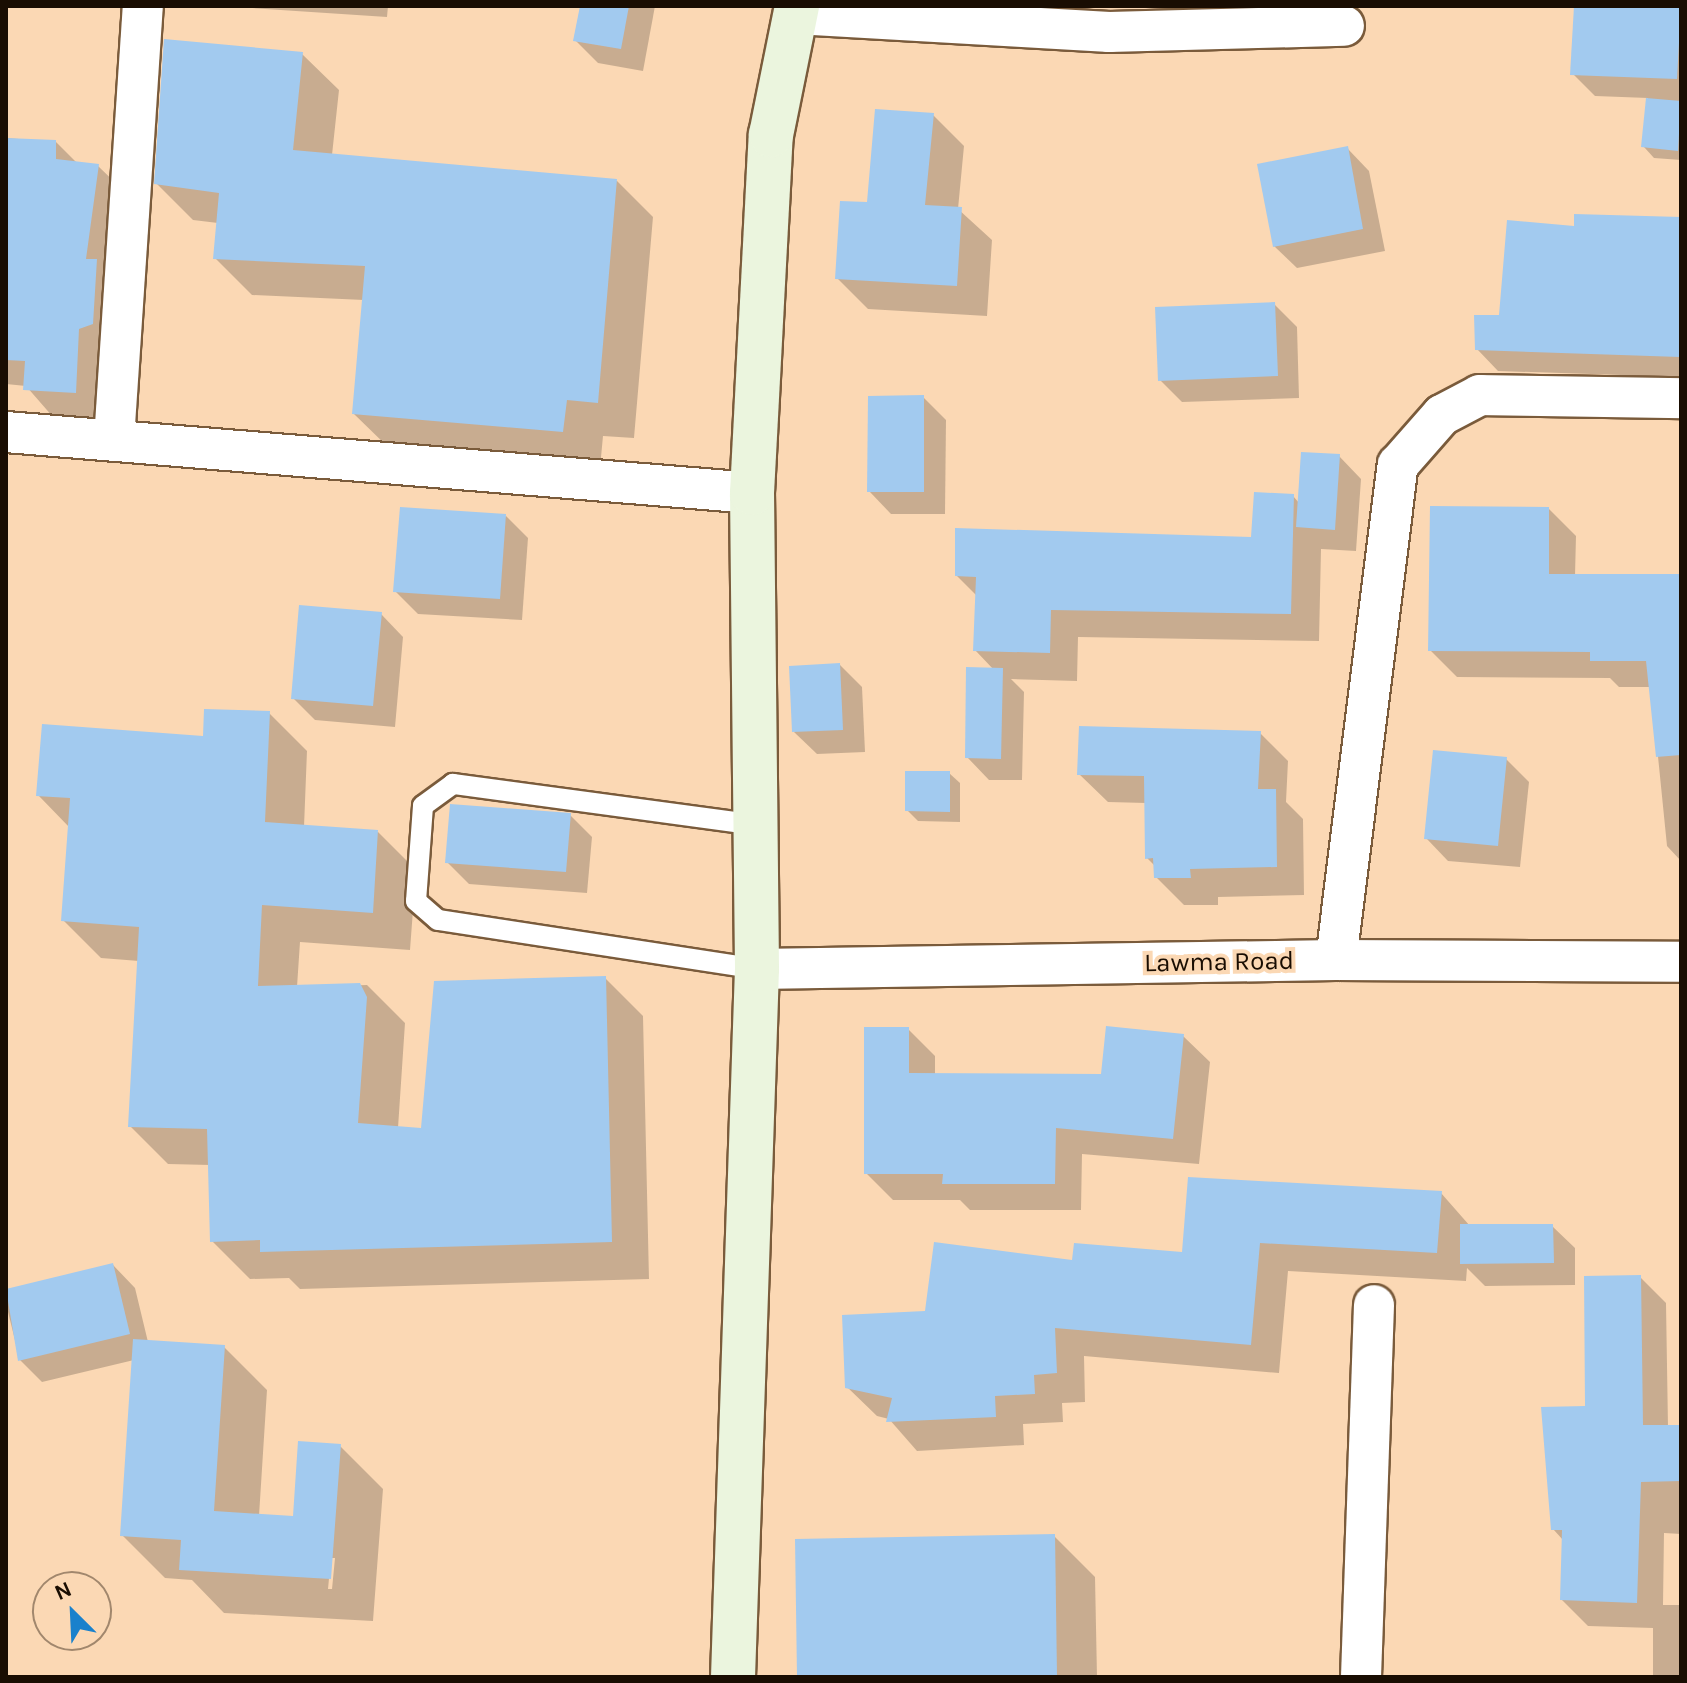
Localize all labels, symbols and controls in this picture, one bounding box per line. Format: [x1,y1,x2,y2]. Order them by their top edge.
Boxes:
street label: Lawma Road [1144,945,1294,979]
north arrow [32,1571,112,1651]
text: N [51,1576,76,1606]

